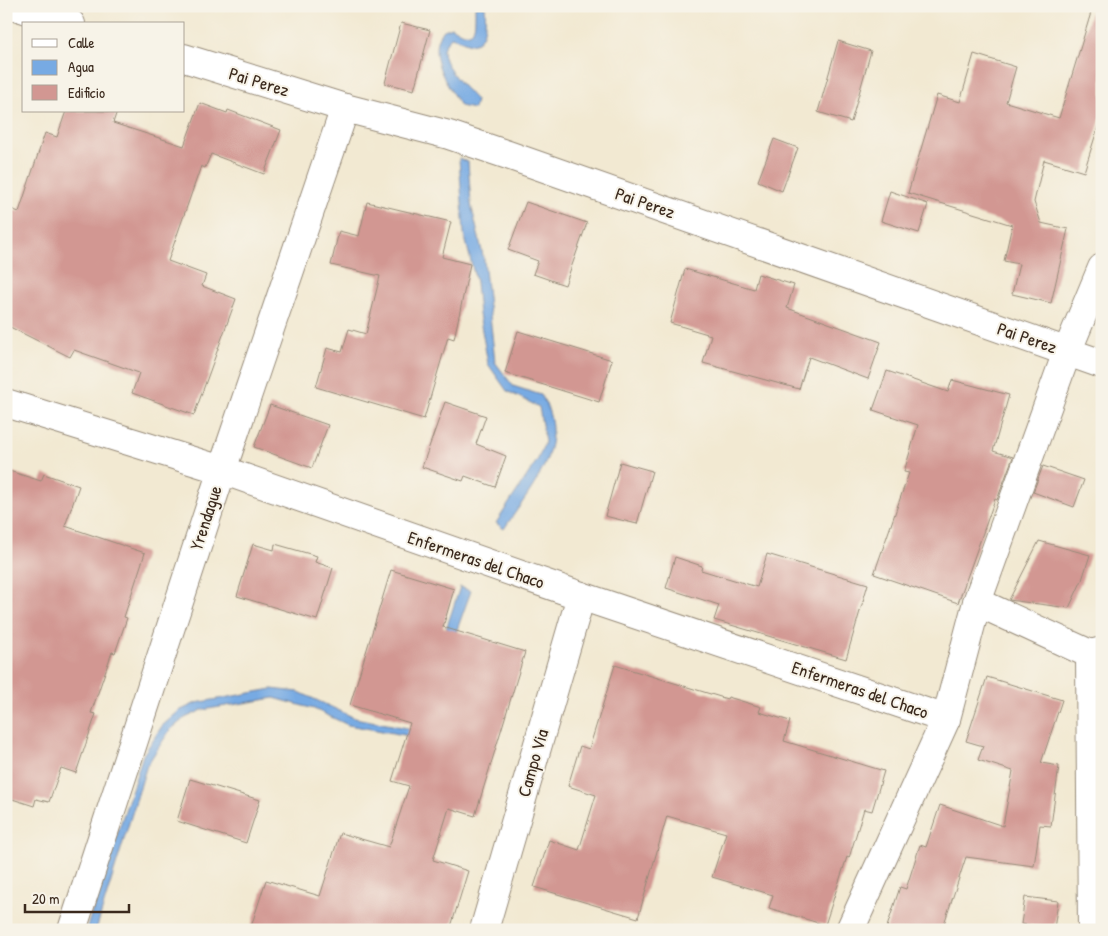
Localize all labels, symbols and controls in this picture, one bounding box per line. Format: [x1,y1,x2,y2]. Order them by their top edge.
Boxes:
legend [22,22,185,112]
text: Calle [68,32,95,53]
text: Agua [68,56,94,77]
street label: Pai Perez [226,61,292,103]
text: Edificio [68,82,105,103]
street label: Pai Perez [612,181,679,224]
street label: Pai Perez [994,316,1061,359]
street label: Yrendague [183,482,228,553]
street label: Enfermeras del Chaco [405,524,548,595]
street label: Enfermeras del Chaco [789,654,932,725]
street label: Campo Via [511,726,554,800]
scale bar [25,881,129,913]
text: 20 m [32,888,59,909]

